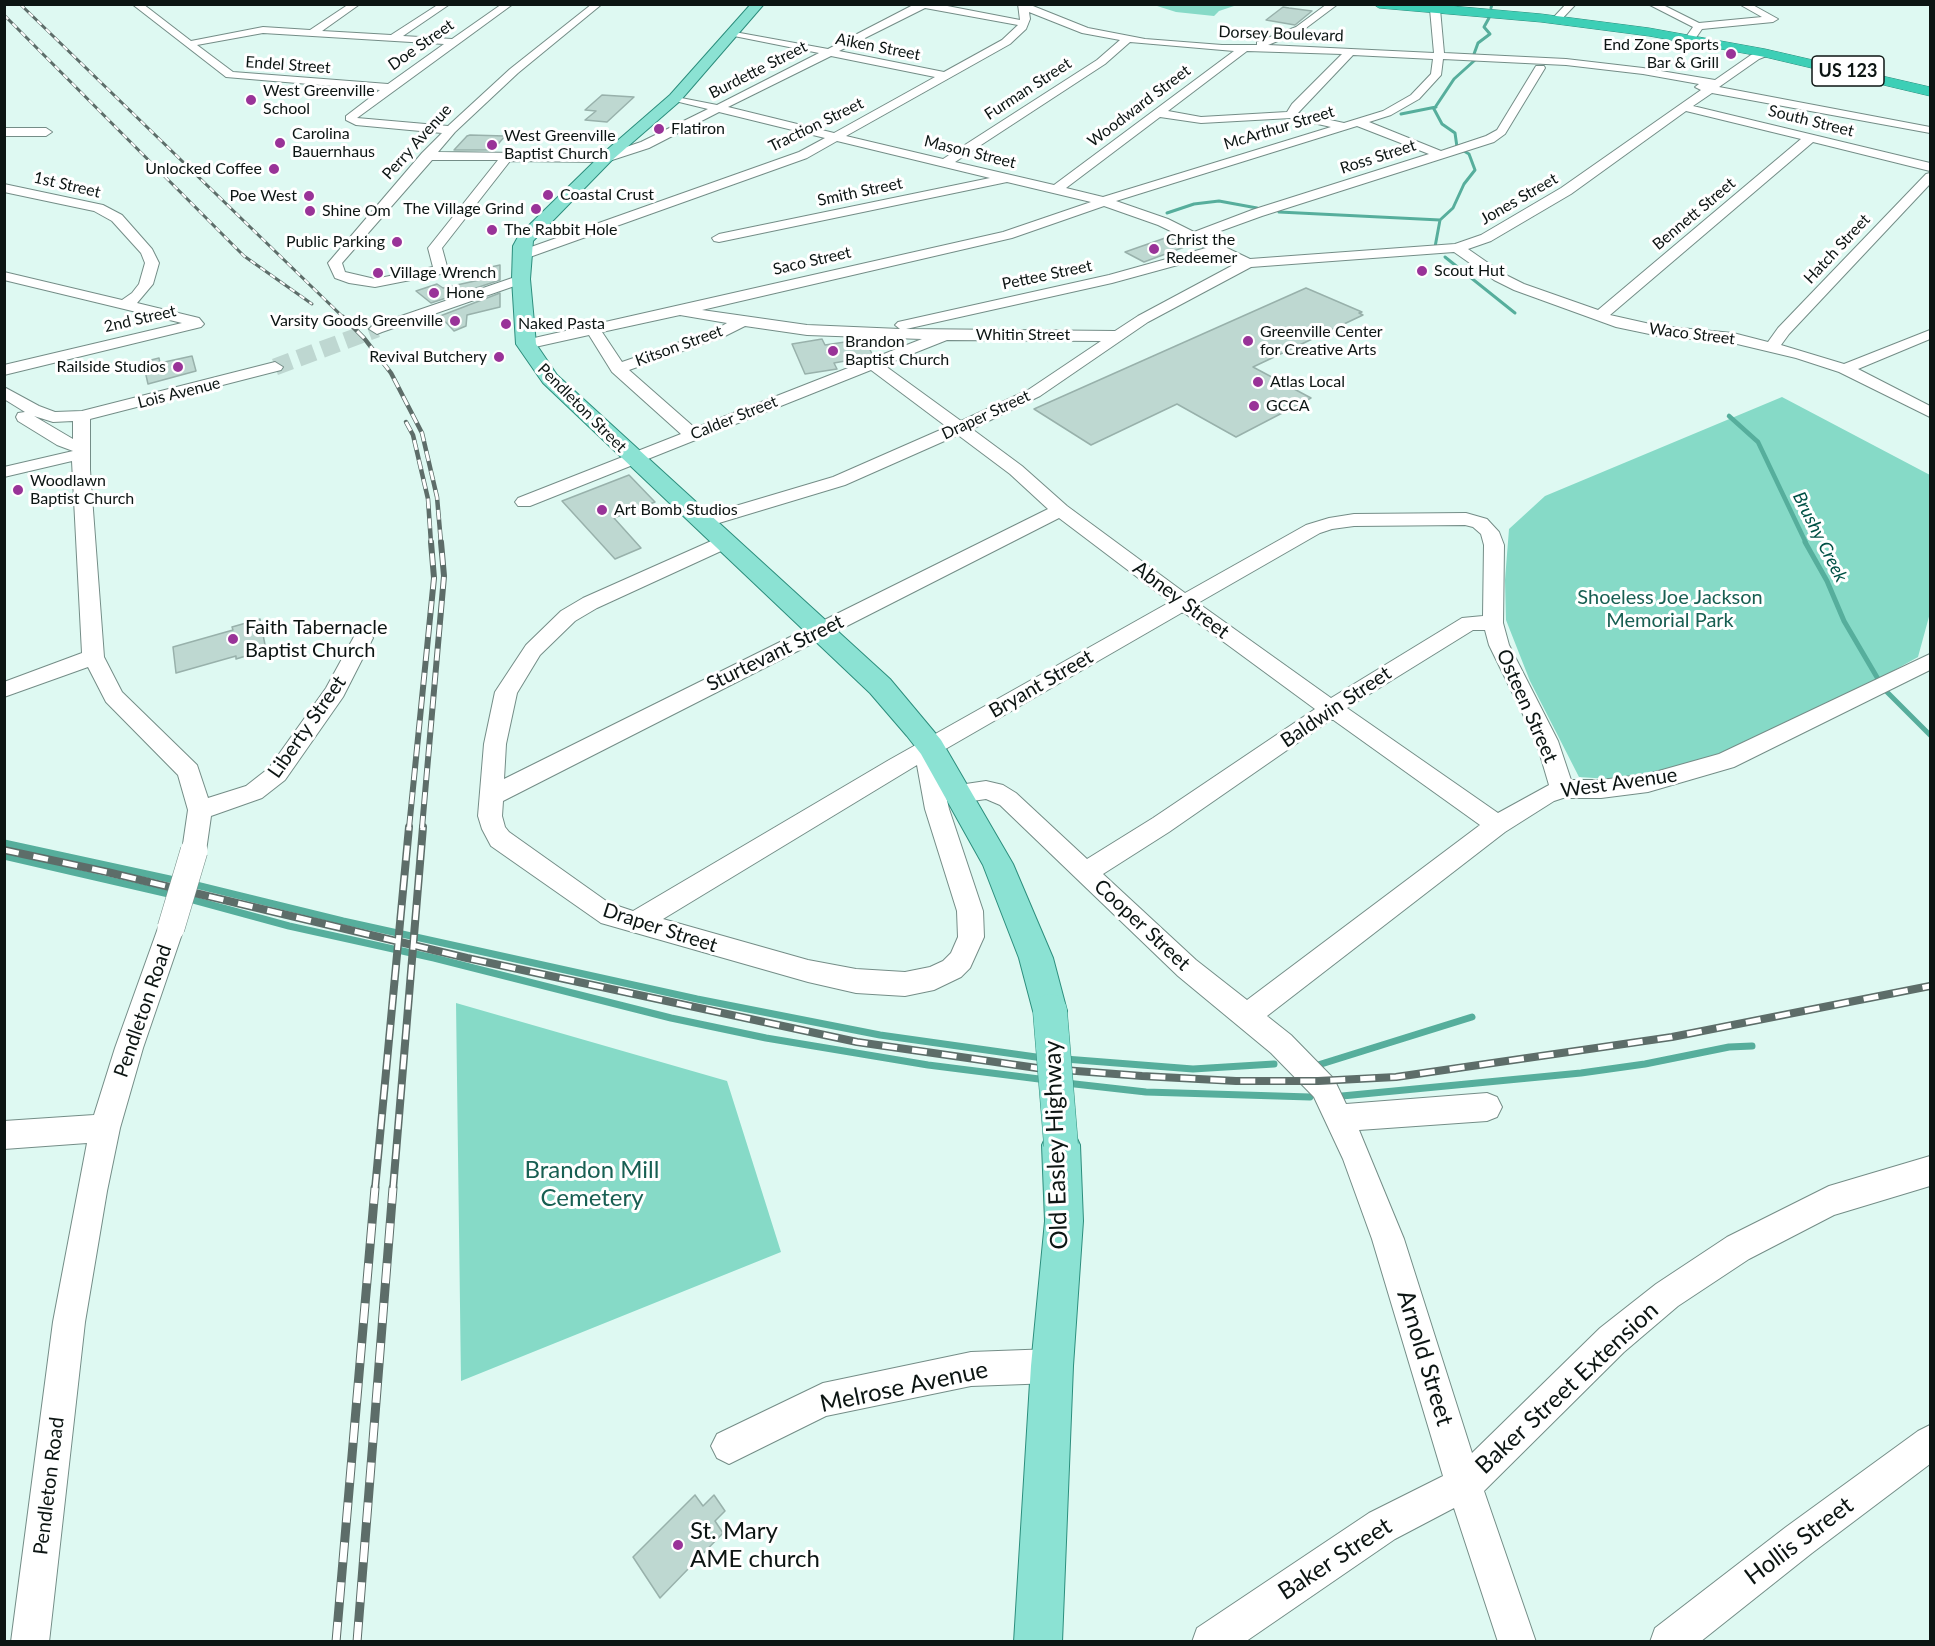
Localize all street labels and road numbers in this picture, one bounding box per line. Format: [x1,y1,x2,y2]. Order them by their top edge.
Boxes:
street label: Doe Street [384,15,458,75]
street label: Dorsey Boulevard [1218,22,1344,46]
street label: Aiken Street [834,29,922,65]
street label: Burdette Street [706,37,810,103]
street label: Endel Street [245,52,331,78]
street label: Furman Street [981,54,1075,124]
road number: US 123 [1812,56,1884,86]
street label: Woodward Street [1084,61,1194,151]
street label: Traction Street [765,94,867,156]
street label: Perry Avenue [378,100,456,184]
street label: South Street [1766,101,1856,141]
street label: McArthur Street [1221,102,1337,154]
street label: Mason Street [922,131,1018,173]
street label: Ross Street [1338,136,1418,178]
street label: 1st Street [32,168,102,202]
street label: Jones Street [1477,169,1561,229]
street label: Smith Street [816,174,904,210]
street label: Bennett Street [1649,174,1739,254]
street label: Hatch Street [1800,210,1874,288]
street label: Saco Street [771,243,853,279]
street label: Pettee Street [1000,256,1094,294]
street label: 2nd Street [102,301,178,337]
street label: Waco Street [1648,319,1736,349]
street label: Kitson Street [633,321,725,371]
street label: Whitin Street [976,325,1070,345]
street label: Pendleton Street [534,360,630,456]
street label: Lois Avenue [136,373,222,413]
street label: Draper Street [939,386,1033,444]
street label: Calder Street [688,392,780,444]
street label: Abney Street [1128,556,1234,644]
street label: Sturtevant Street [703,609,847,697]
street label: Bryant Street [985,645,1097,723]
street label: Osteen Street [1491,646,1563,766]
street label: Baldwin Street [1276,661,1396,753]
street label: Liberty Street [263,671,351,783]
street label: West Avenue [1559,763,1679,803]
street label: Cooper Street [1089,874,1195,976]
street label: Draper Street [600,898,720,958]
street label: Pendleton Road [109,942,177,1080]
street label: Old Easley Highway [1038,1040,1074,1250]
street label: Arnold Street [1391,1287,1459,1429]
street label: Baker Street Extension [1470,1296,1664,1480]
street label: Melrose Avenue [817,1355,991,1419]
street label: Pendleton Road [29,1416,69,1556]
street label: Hollis Street [1739,1491,1859,1591]
street label: Baker Street [1273,1512,1397,1606]

